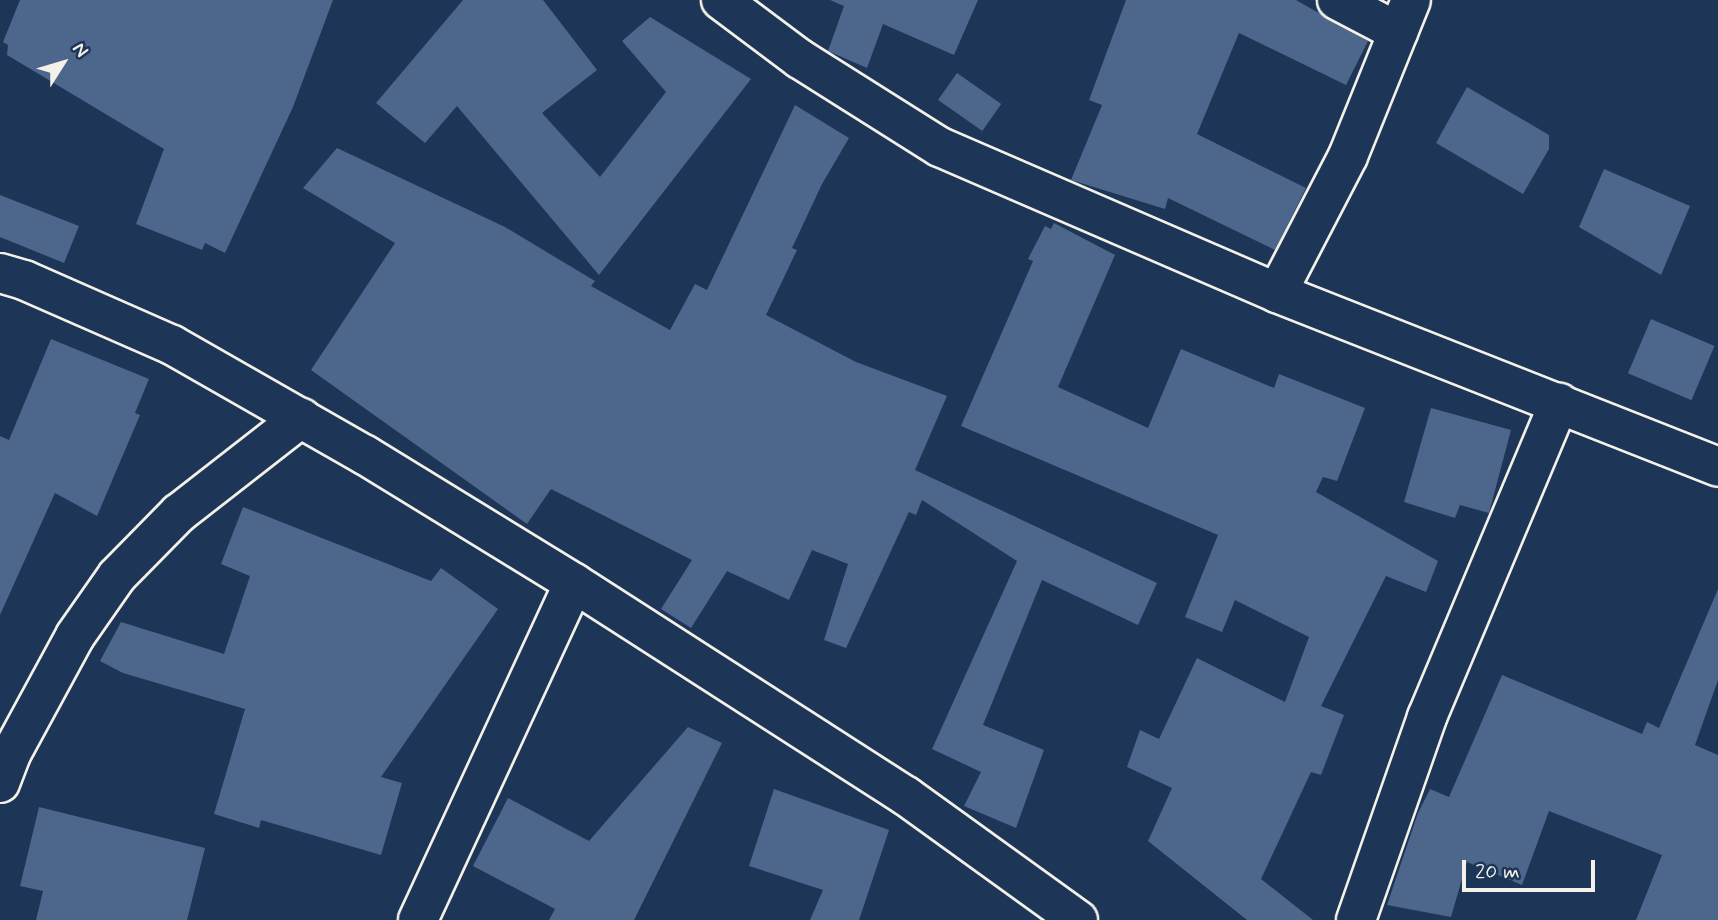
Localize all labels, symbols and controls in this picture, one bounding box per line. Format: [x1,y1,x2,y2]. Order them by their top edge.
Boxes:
north arrow [28,28,98,98]
text: N [66,37,94,63]
scale bar [1466,846,1599,890]
text: 20 m [1475,858,1520,886]

